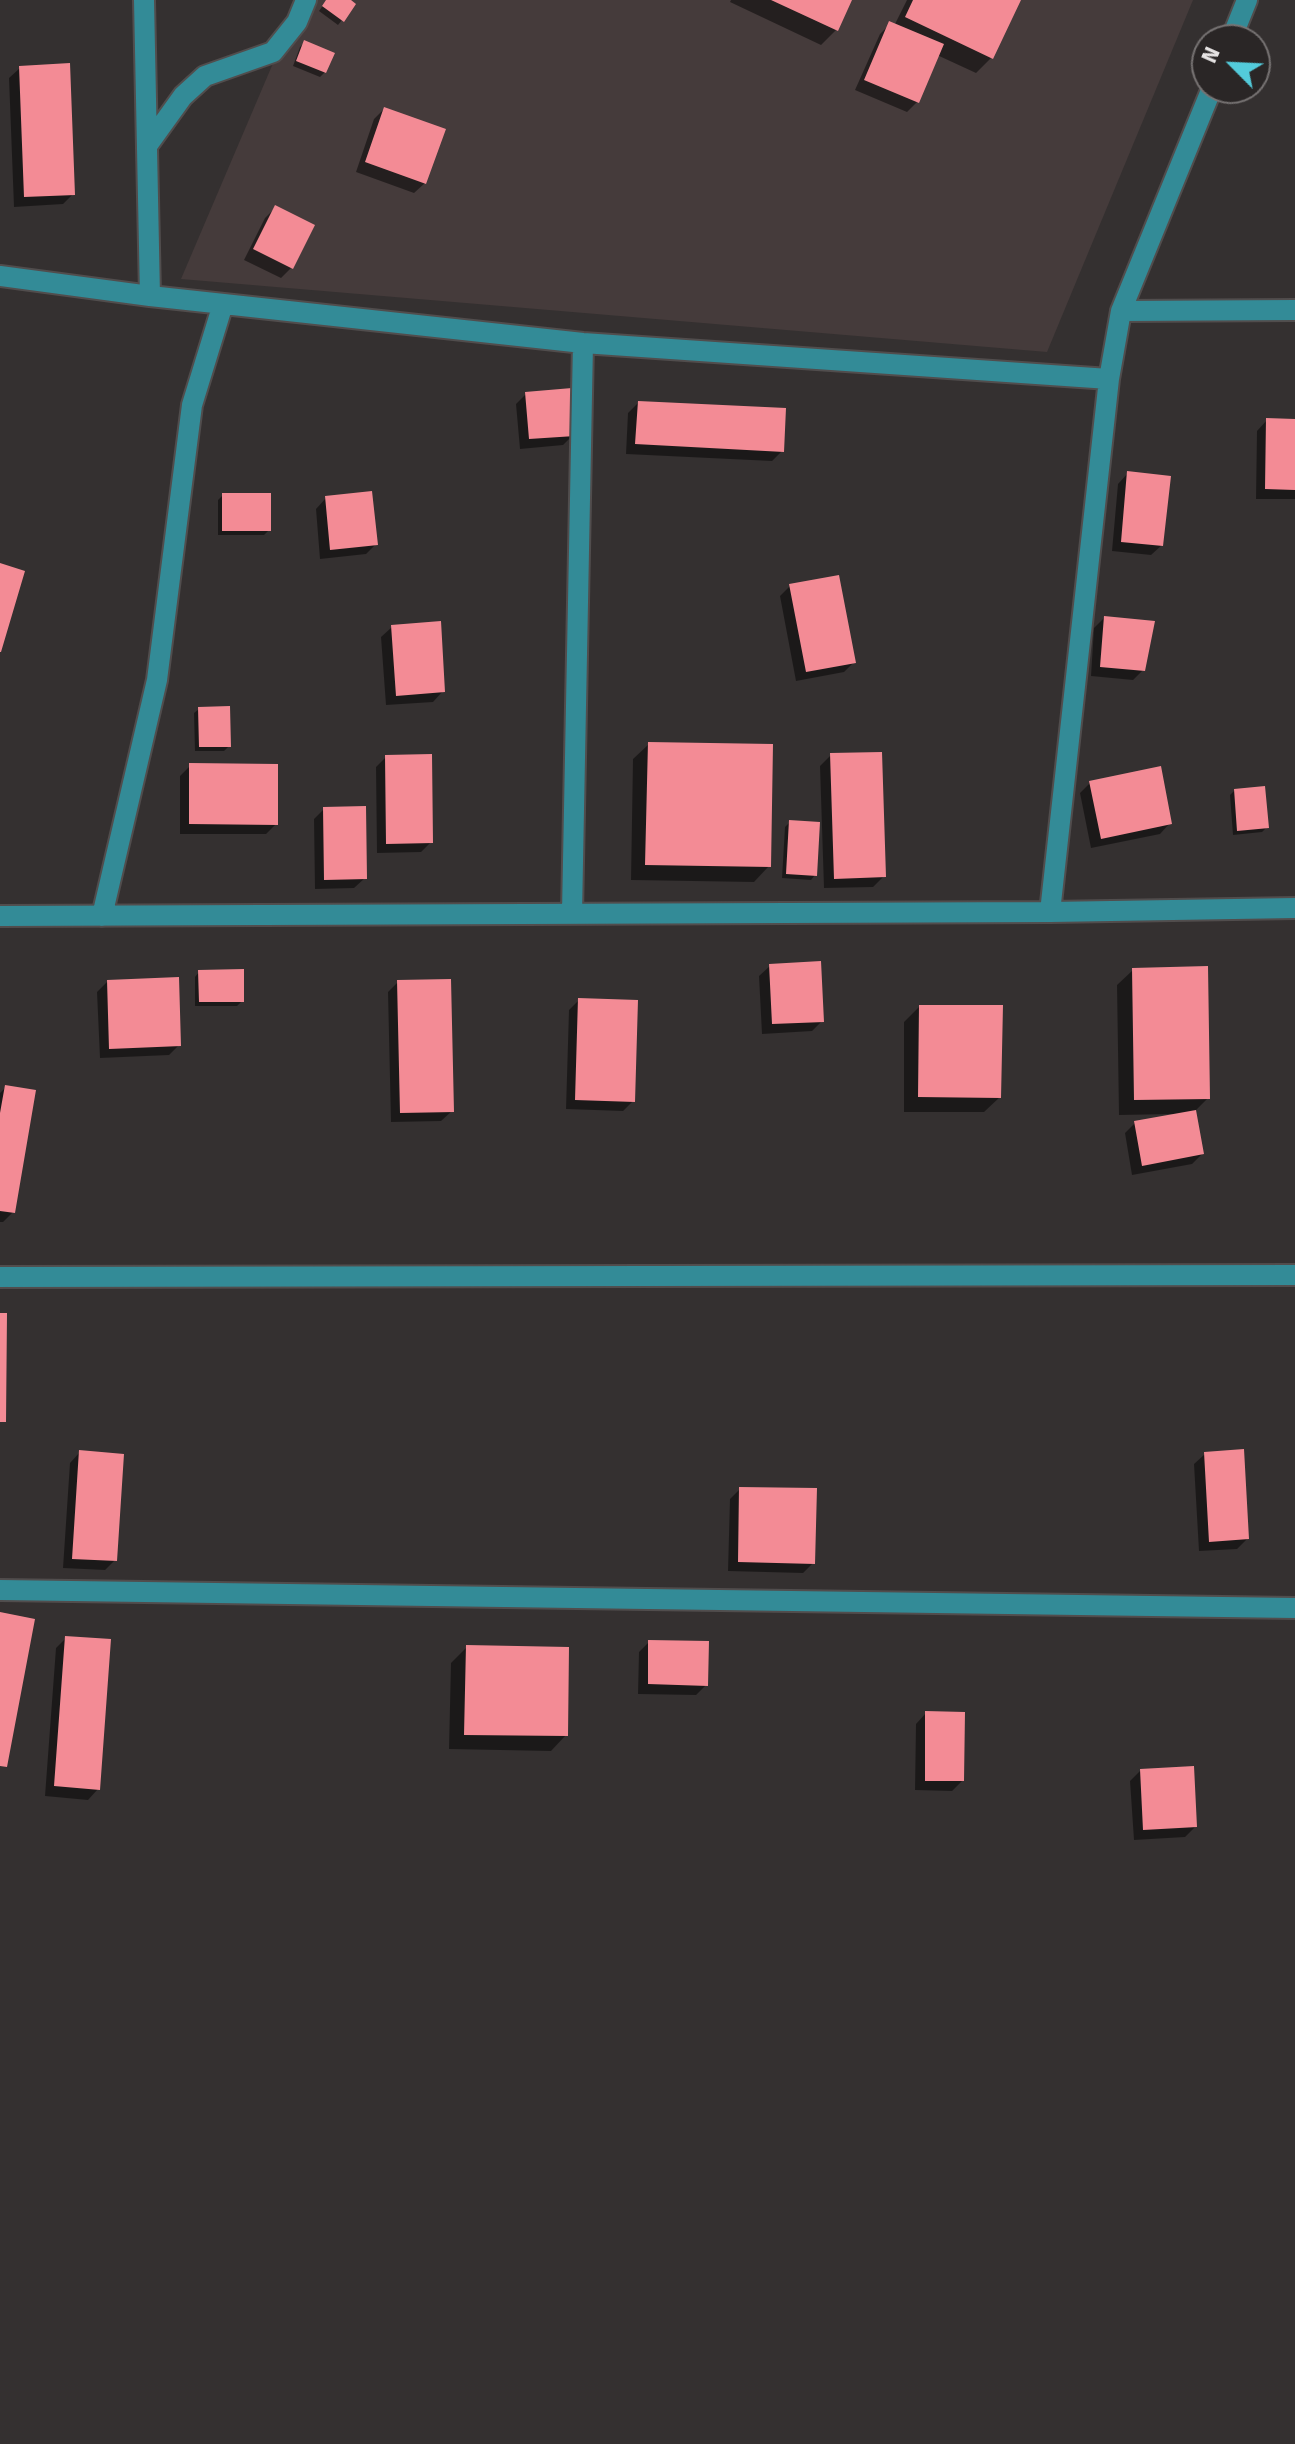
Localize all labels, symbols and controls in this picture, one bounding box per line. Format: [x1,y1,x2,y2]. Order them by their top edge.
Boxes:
north arrow [1191,24,1271,104]
text: N [1195,43,1226,67]

